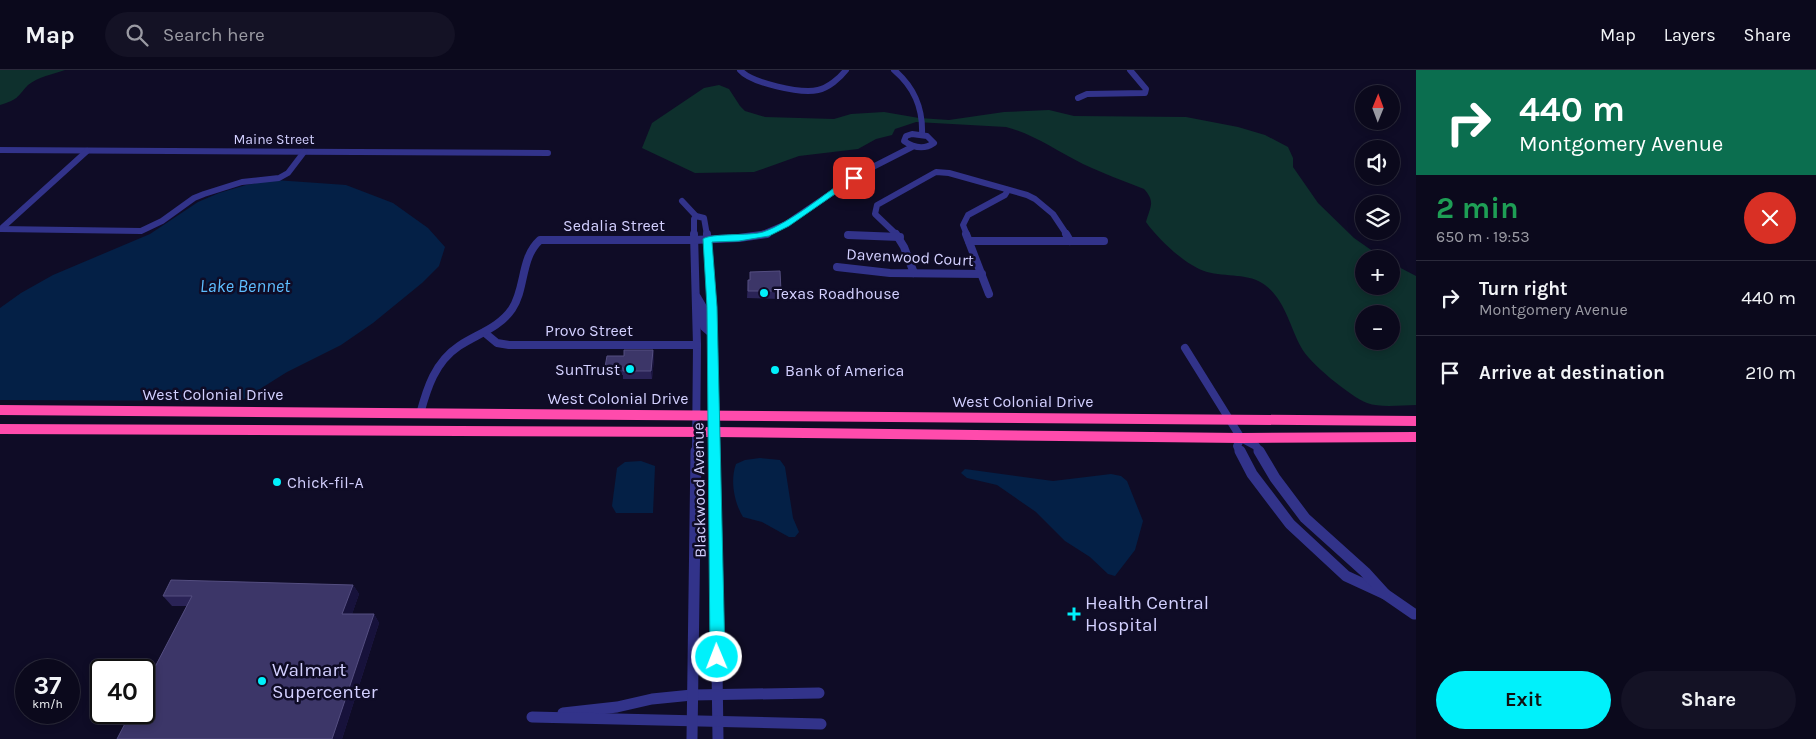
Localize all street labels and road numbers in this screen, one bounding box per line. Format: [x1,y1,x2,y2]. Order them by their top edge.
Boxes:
street label: Maine Street [233,131,315,148]
street label: Sedalia Street [563,216,665,235]
street label: Davenwood Court [846,244,974,270]
street label: Provo Street [545,321,633,340]
street label: West Colonial Drive [143,385,283,404]
street label: West Colonial Drive [548,389,688,408]
street label: West Colonial Drive [953,392,1093,411]
street label: Blackwood Avenue [688,422,710,558]

